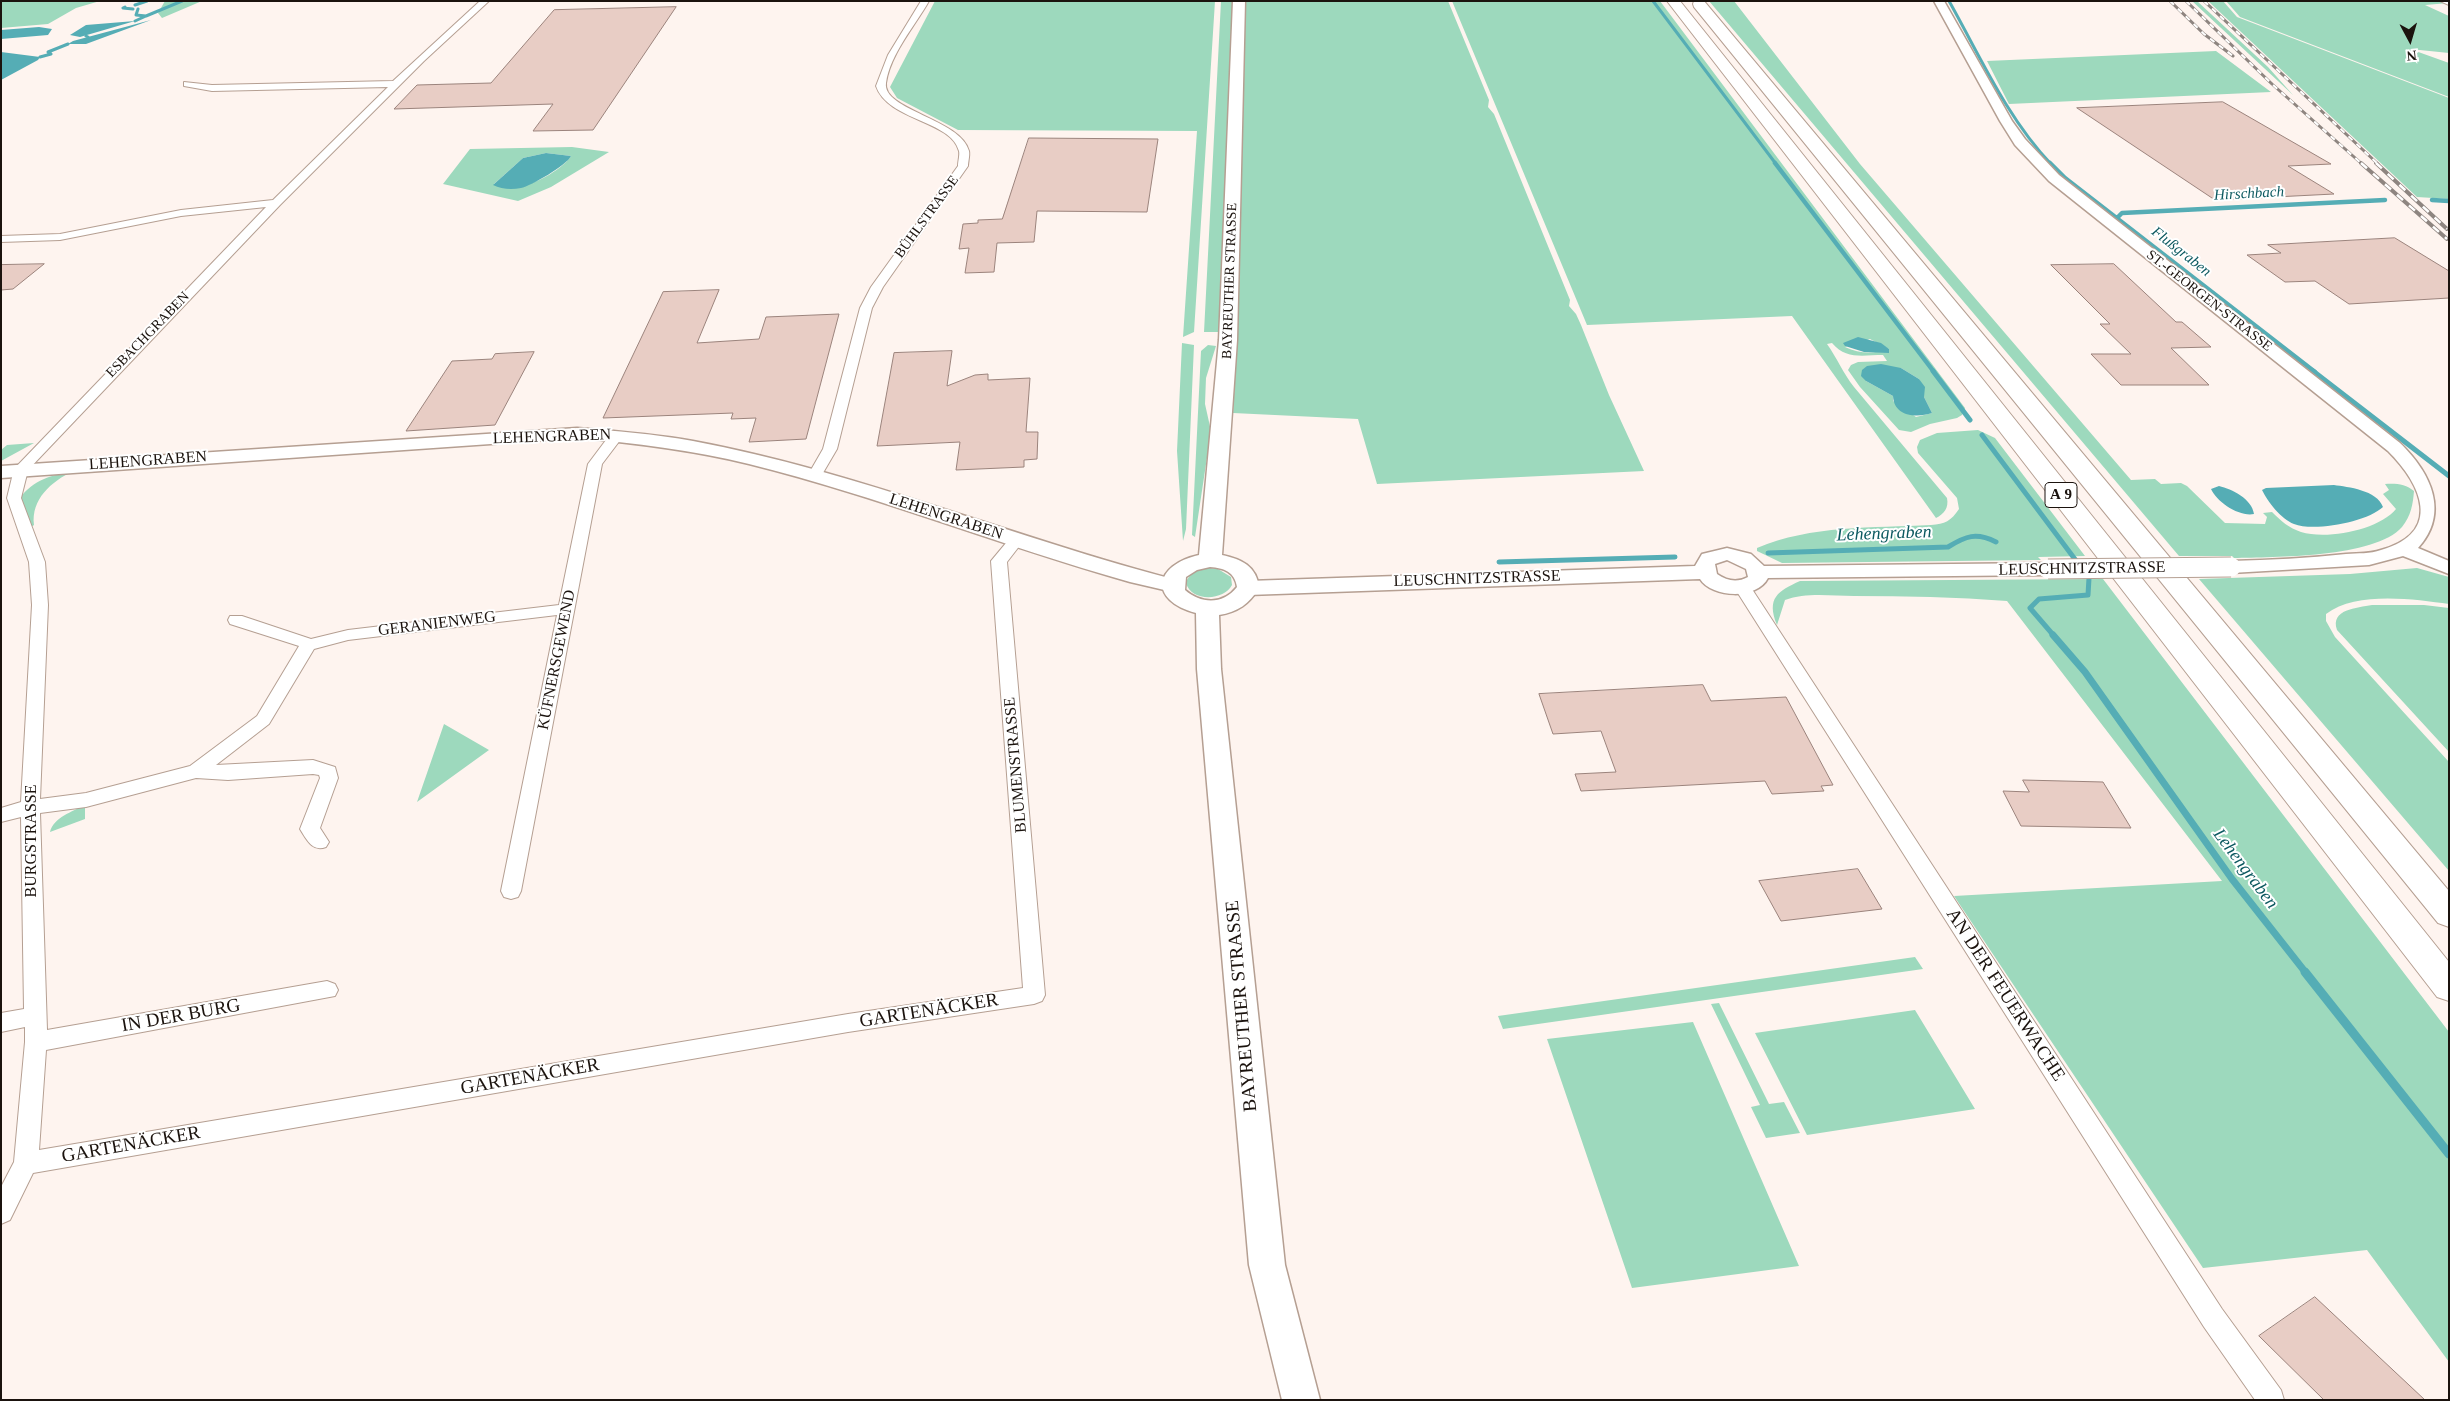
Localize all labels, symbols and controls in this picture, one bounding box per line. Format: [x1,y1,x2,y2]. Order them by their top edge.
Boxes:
north arrow [2385,15,2435,65]
text: N [2406,47,2417,63]
street label: BÜHLSTRASSE [891,172,963,262]
water label: Hirschbach [2214,183,2284,205]
street label: BAYREUTHER STRASSE [1219,203,1241,359]
water label: Flußgraben [2148,223,2214,281]
street label: ST.-GEORGEN-STRASSE [2143,247,2275,355]
street label: ESBACHGRABEN [103,289,193,381]
street label: LEHENGRABEN [493,425,611,449]
street label: LEHENGRABEN [88,447,208,475]
road number: A 9 [2045,482,2077,508]
street label: LEHENGRABEN [887,490,1005,544]
water label: Lehengraben [1836,522,1932,546]
street label: LEUSCHNITZSTRASSE [1998,558,2166,580]
street label: LEUSCHNITZSTRASSE [1393,566,1561,592]
street label: KÜFNERSGEWEND [534,588,580,732]
street label: GERANIENWEG [377,607,497,641]
street label: BLUMENSTRASSE [1001,696,1031,834]
street label: BURGSTRASSE [22,785,42,897]
water label: Lehengraben [2208,825,2282,913]
street label: BAYREUTHER STRASSE [1221,899,1263,1113]
street label: AN DER FEUERWACHE [1941,904,2069,1086]
street label: GARTENÄCKER [858,989,1000,1033]
street label: IN DER BURG [120,994,242,1038]
street label: GARTENÄCKER [459,1054,601,1100]
street label: GARTENÄCKER [60,1122,202,1168]

